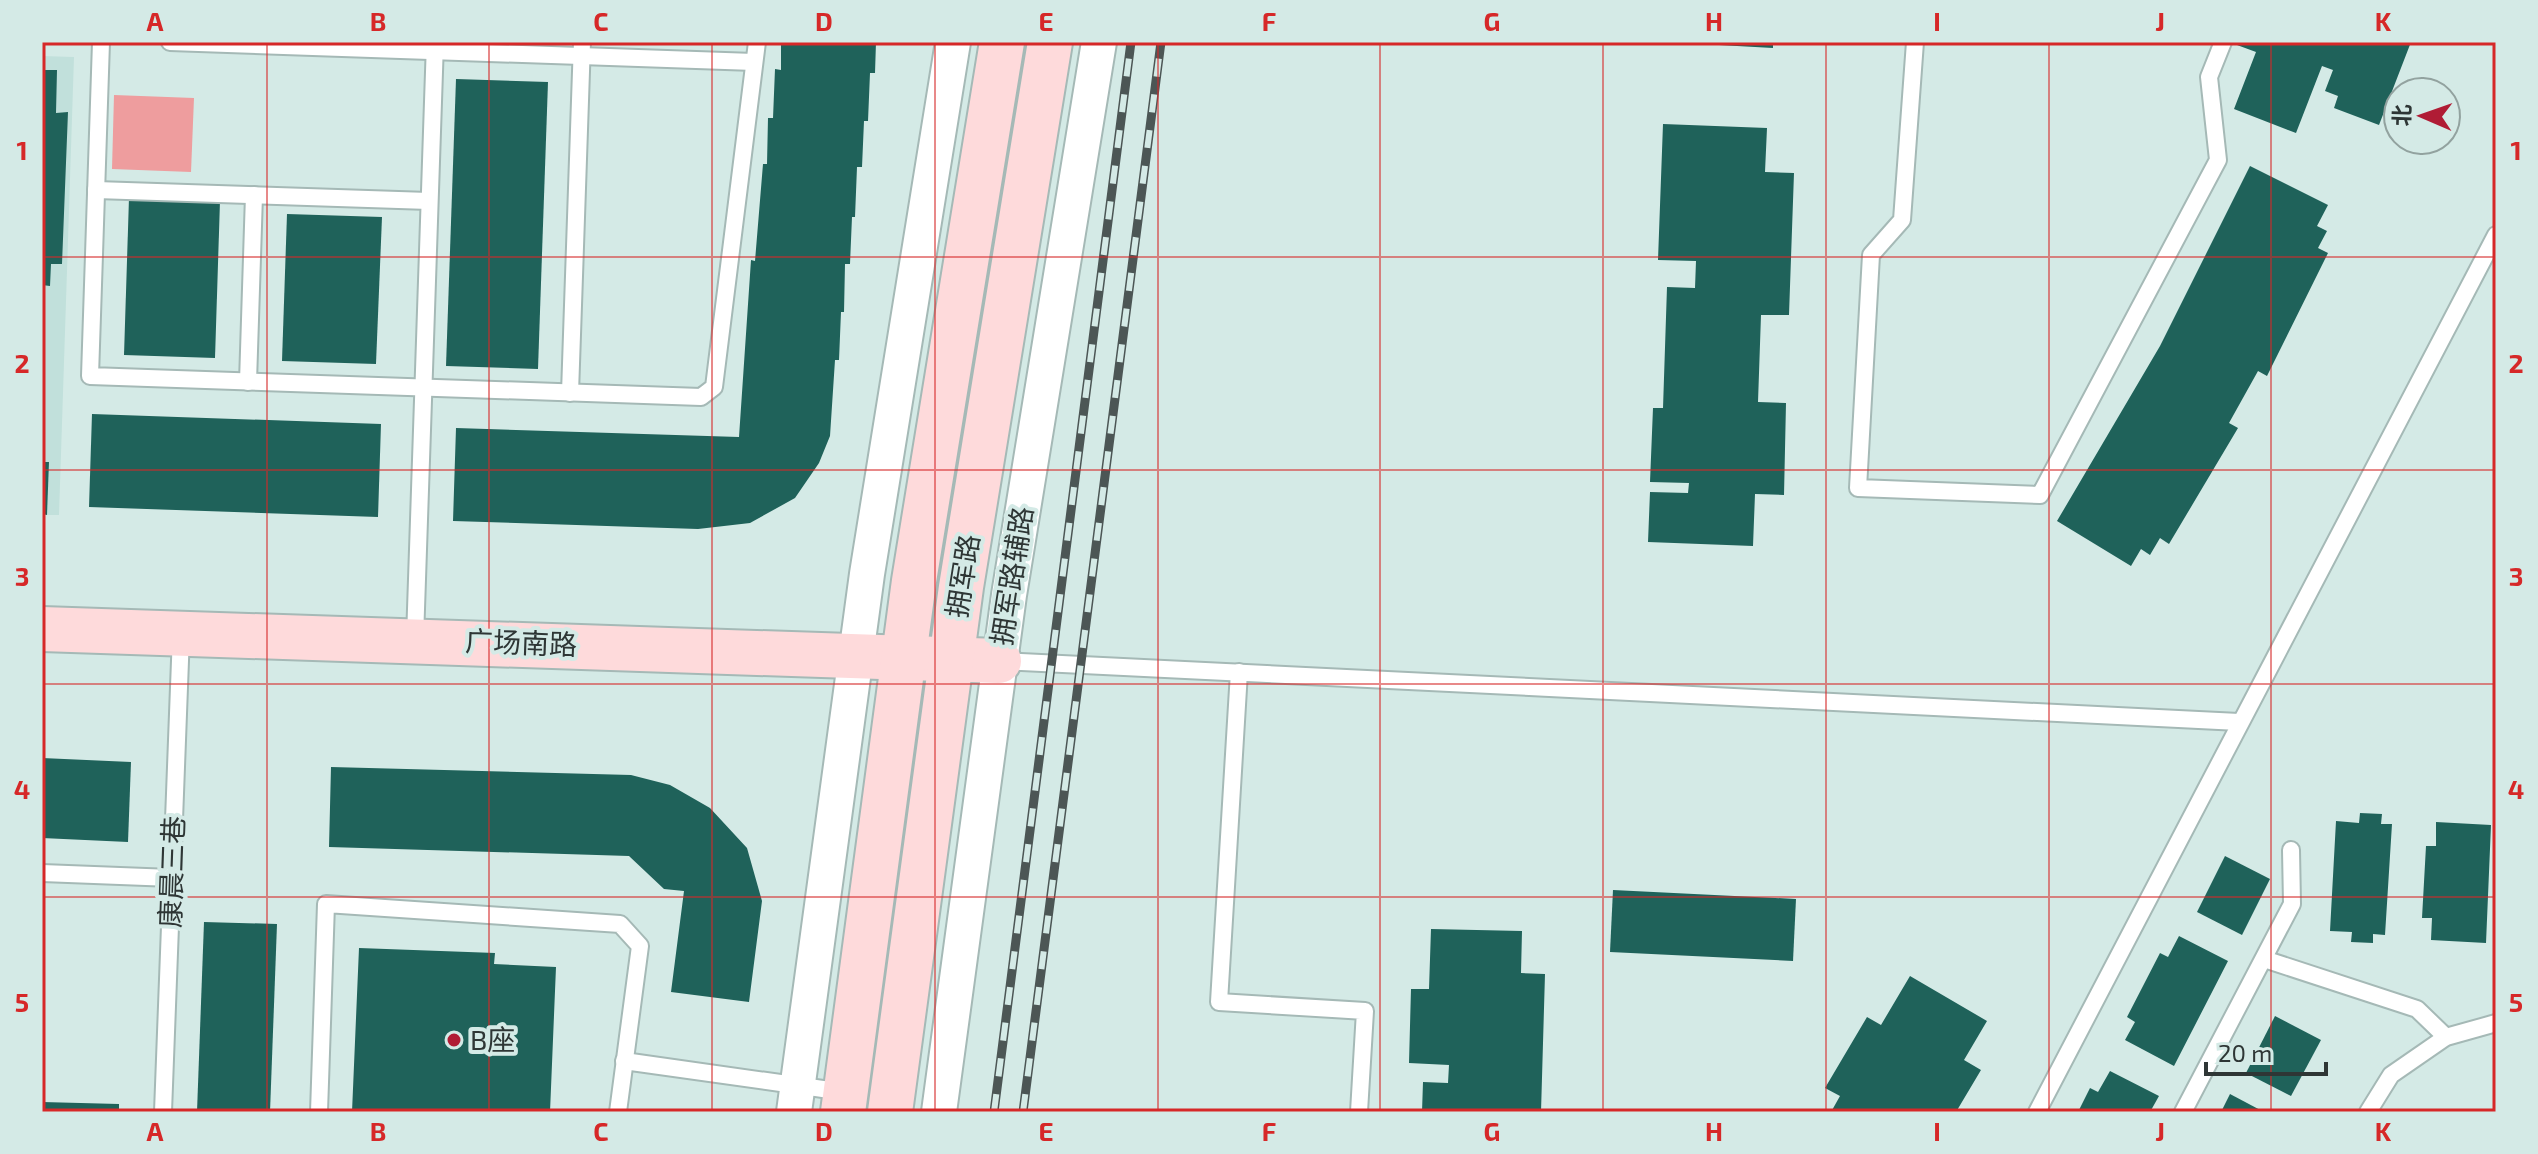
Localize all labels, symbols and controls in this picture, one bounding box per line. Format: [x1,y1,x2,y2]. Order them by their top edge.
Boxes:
text: A [147,5,164,36]
text: B [370,5,386,36]
text: C [593,5,609,36]
text: D [815,5,833,36]
text: E [1038,5,1054,36]
text: F [1262,5,1276,36]
text: G [1484,5,1500,36]
text: H [1705,5,1723,36]
text: I [1933,5,1941,36]
text: J [2155,5,2165,36]
text: K [2375,5,2392,36]
north arrow [2382,76,2462,156]
text: 北 [2388,104,2414,127]
text: 1 [16,134,28,165]
text: 1 [2510,134,2522,165]
text: 2 [14,347,30,378]
text: 2 [2508,347,2524,378]
street label: 拥军路辅路 [983,504,1039,648]
street label: 拥军路 [939,532,985,620]
text: 3 [15,560,29,591]
text: 3 [2509,560,2523,591]
street label: 广场南路 [464,623,578,661]
text: 4 [14,773,30,804]
text: 4 [2508,773,2524,804]
street label: 康晨三巷 [152,815,190,929]
text: 5 [15,986,29,1017]
text: 5 [2509,986,2523,1017]
place label: B座 [470,1022,515,1056]
scale bar [2206,1026,2326,1076]
marker: B座 [445,1031,463,1049]
text: 20 m [2218,1038,2272,1067]
text: A [147,1115,164,1146]
text: B [370,1115,386,1146]
text: C [593,1115,609,1146]
text: D [815,1115,833,1146]
text: E [1038,1115,1054,1146]
text: F [1262,1115,1276,1146]
text: G [1484,1115,1500,1146]
text: H [1705,1115,1723,1146]
text: I [1933,1115,1941,1146]
text: J [2155,1115,2165,1146]
text: K [2375,1115,2392,1146]

